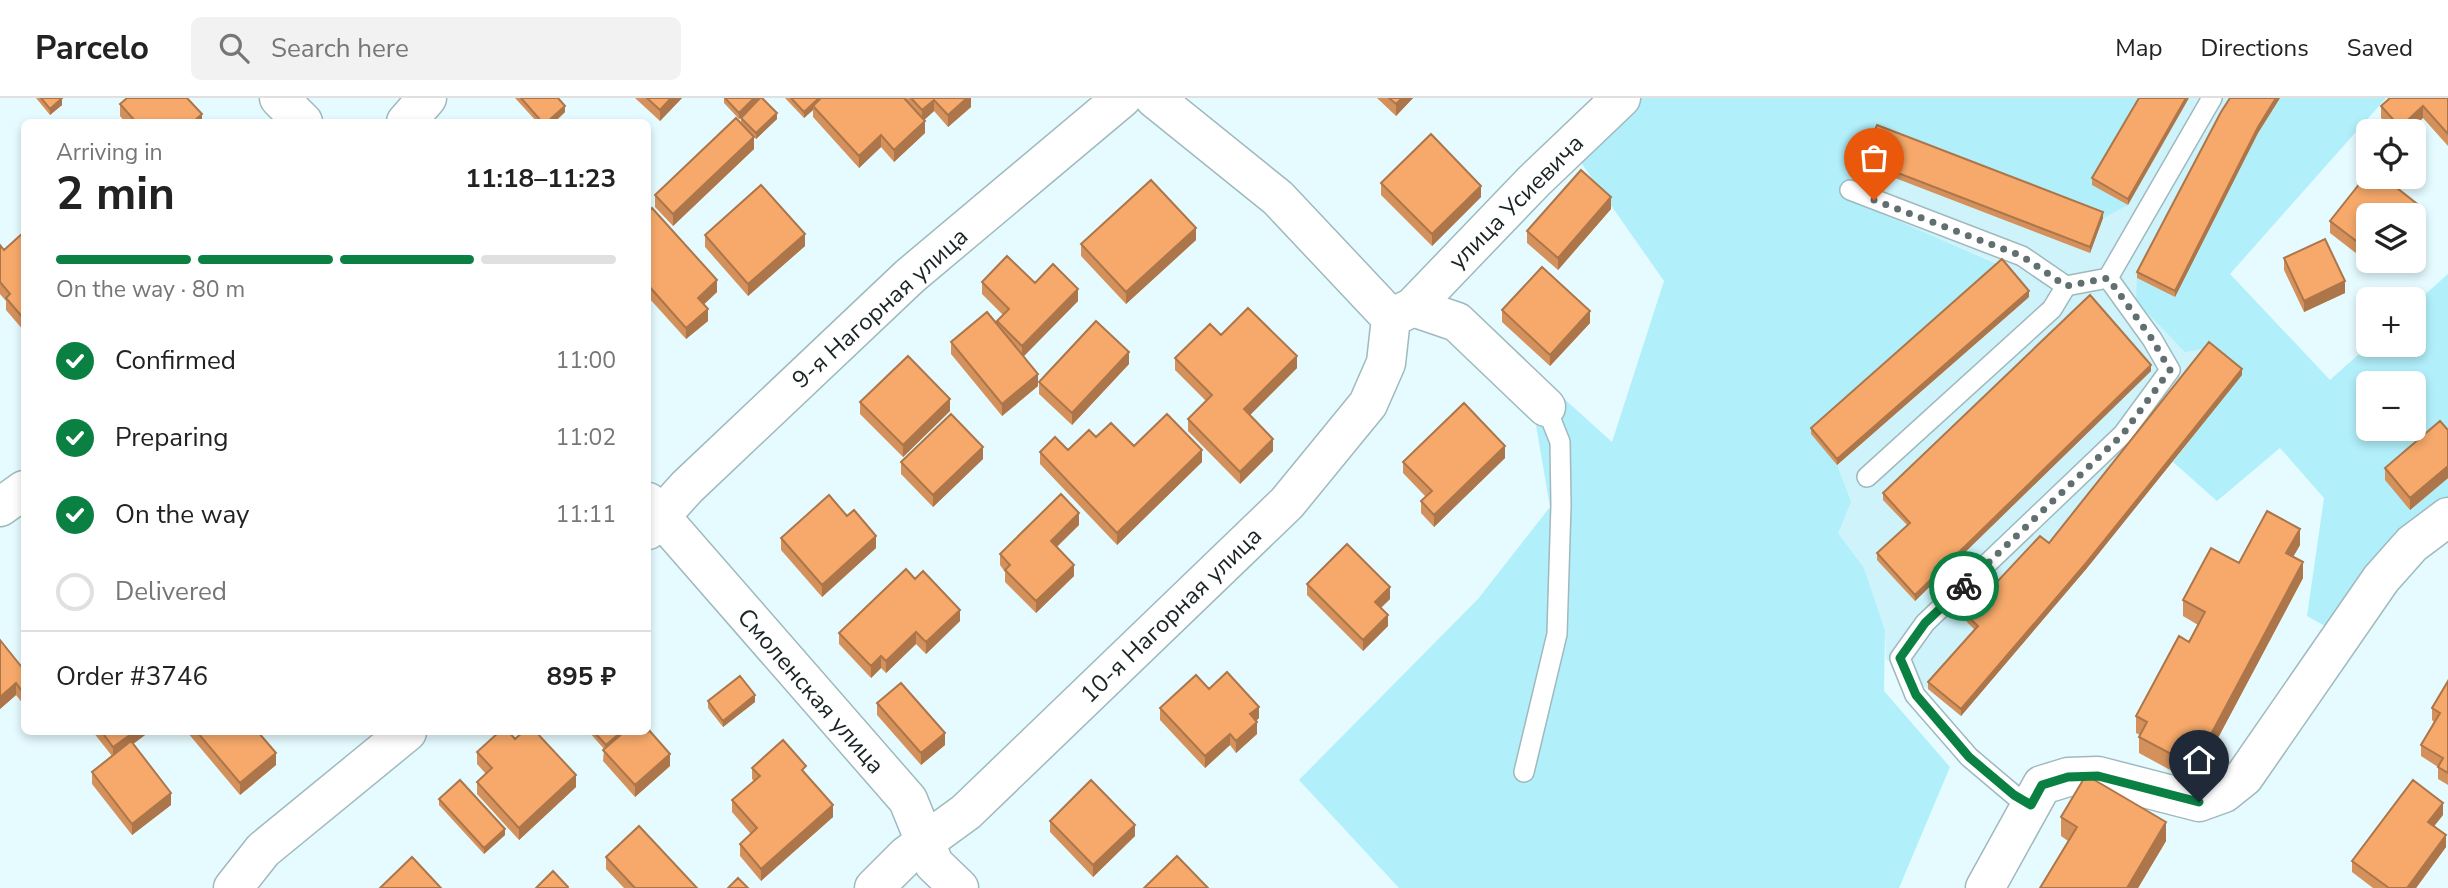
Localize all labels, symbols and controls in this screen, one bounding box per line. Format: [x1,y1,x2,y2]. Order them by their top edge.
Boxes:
search box [191,17,681,80]
text: Parcelo [35,26,149,71]
icon: search [215,29,253,67]
text: Search here [271,31,409,66]
text: Map [2115,32,2162,64]
text: Directions [2200,32,2309,64]
text: Saved [2347,32,2413,64]
map controls [2356,119,2426,441]
button: locate [2356,119,2426,189]
street label: улица Усиевича [1441,127,1591,277]
pin [1844,128,1904,200]
text: Arriving in [56,137,163,168]
icon: bag [1855,139,1893,177]
text: 11:18–11:23 [465,161,616,196]
text: 2 min [56,162,175,225]
button: layers [2356,203,2426,273]
street label: 9-я Нагорная улица [785,220,975,396]
text: On the way · 80 m [56,274,245,305]
button: + [2356,287,2426,357]
icon: check [56,342,94,380]
text: Confirmed [115,343,236,378]
text: 11:00 [556,345,616,376]
button: − [2356,371,2426,441]
icon: check [56,419,94,457]
text: Preparing [115,420,228,455]
text: 11:02 [556,422,616,453]
icon: check [56,496,94,534]
text: On the way [115,497,249,532]
text: 11:11 [556,499,616,530]
street label: 10-я Нагорная улица [1073,520,1269,710]
courier [1929,551,1999,621]
icon: bike [1945,567,1983,605]
text: Delivered [115,574,227,609]
street label: Смоленская улица [730,602,892,780]
text: Order #3746 [56,659,208,694]
text: 895 ₽ [547,659,616,694]
pin [2169,730,2229,802]
icon: home [2180,741,2218,779]

